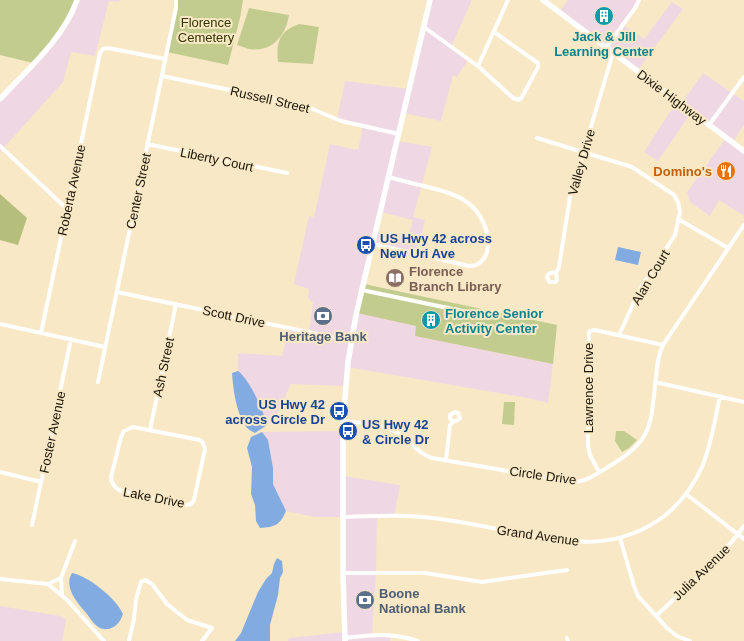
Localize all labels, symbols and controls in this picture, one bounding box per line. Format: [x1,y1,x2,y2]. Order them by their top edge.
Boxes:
building icon: Jack & Jill Learning Center [593,5,615,27]
park label: Florence Cemetery [178,15,235,45]
place label: Jack & Jill Learning Center [554,29,654,59]
street label: Dixie Highway [634,67,709,128]
street label: Russell Street [229,83,311,116]
street label: Valley Drive [565,127,598,197]
street label: Roberta Avenue [54,143,88,237]
street label: Liberty Court [179,144,255,175]
street label: Center Street [123,151,154,230]
restaurant icon: Domino's [715,160,737,182]
place label: Domino's [653,164,712,179]
place label: US Hwy 42 across New Uri Ave [380,231,492,261]
bus stop icon: US Hwy 42 across New Uri Ave [355,234,377,256]
street label: Alan Court [628,247,673,307]
place label: Florence Branch Library [409,264,502,294]
library icon: Florence Branch Library [384,267,406,289]
street label: Scott Drive [201,303,267,330]
bank icon: Heritage Bank [312,305,334,327]
place label: Florence Senior Activity Center [445,306,543,336]
building icon: Florence Senior Activity Center [420,309,442,331]
place label: Heritage Bank [279,329,367,344]
street label: Ash Street [150,335,177,398]
street label: Lawrence Drive [581,343,596,433]
street label: Foster Avenue [36,390,69,475]
place label: US Hwy 42 across Circle Dr [225,397,325,427]
bus stop icon: US Hwy 42 across Circle Dr [328,400,350,422]
place label: US Hwy 42 & Circle Dr [362,417,429,447]
bus stop icon: US Hwy 42 & Circle Dr [337,420,359,442]
street label: Circle Drive [509,463,577,488]
street label: Lake Drive [122,484,186,511]
street label: Grand Avenue [496,522,580,549]
street label: Julia Avenue [670,541,733,603]
place label: Boone National Bank [379,586,466,616]
bank icon: Boone National Bank [354,589,376,611]

